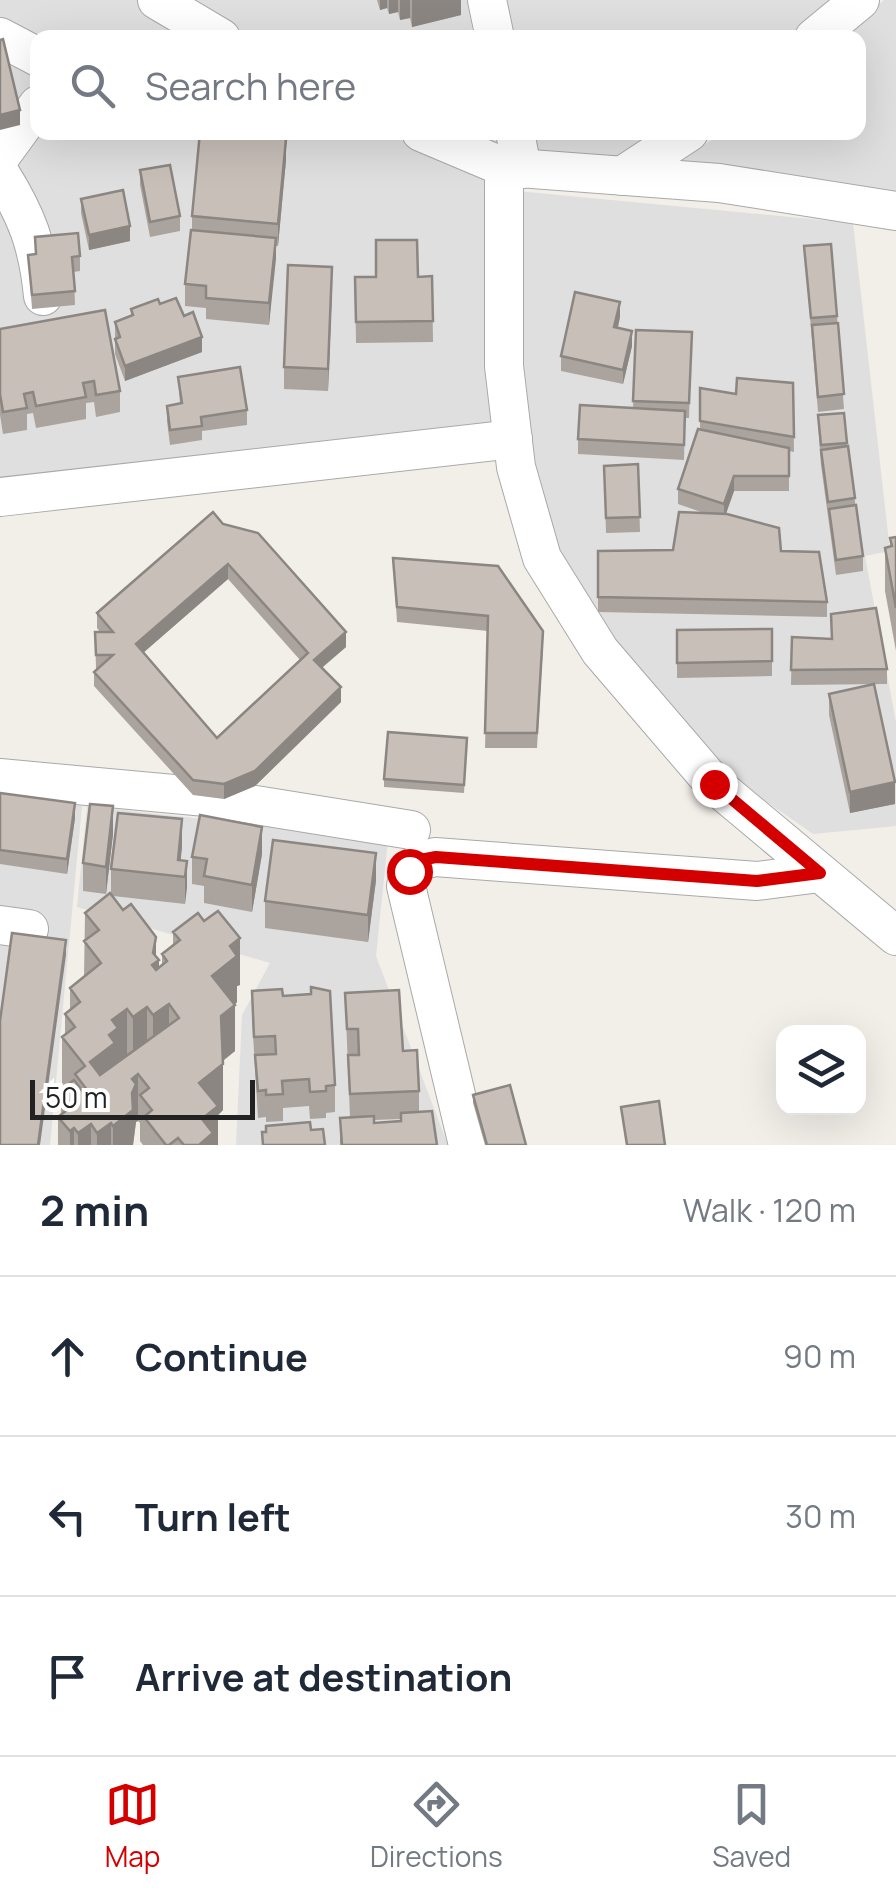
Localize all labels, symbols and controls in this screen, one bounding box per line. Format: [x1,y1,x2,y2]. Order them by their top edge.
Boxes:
search box [30,30,866,140]
icon: search [65,58,120,113]
text: Search here [145,59,356,111]
route end [692,762,738,808]
route start [387,849,433,895]
map controls [776,1025,866,1115]
button: layers [776,1025,866,1115]
scale bar [30,1075,255,1120]
text: 50 m [45,1078,108,1116]
text: 2 min [40,1181,149,1239]
text: Walk · 120 m [683,1188,856,1232]
icon: ahead [40,1329,95,1384]
text: Continue [135,1330,308,1382]
text: 90 m [783,1334,856,1378]
icon: left [40,1489,95,1544]
text: Turn left [135,1490,291,1542]
text: 30 m [785,1494,856,1538]
icon: arrive [40,1649,95,1704]
text: Arrive at destination [135,1650,512,1702]
tab: Map [105,1777,160,1875]
tab: Directions [370,1777,503,1875]
tab: Saved [712,1777,791,1875]

